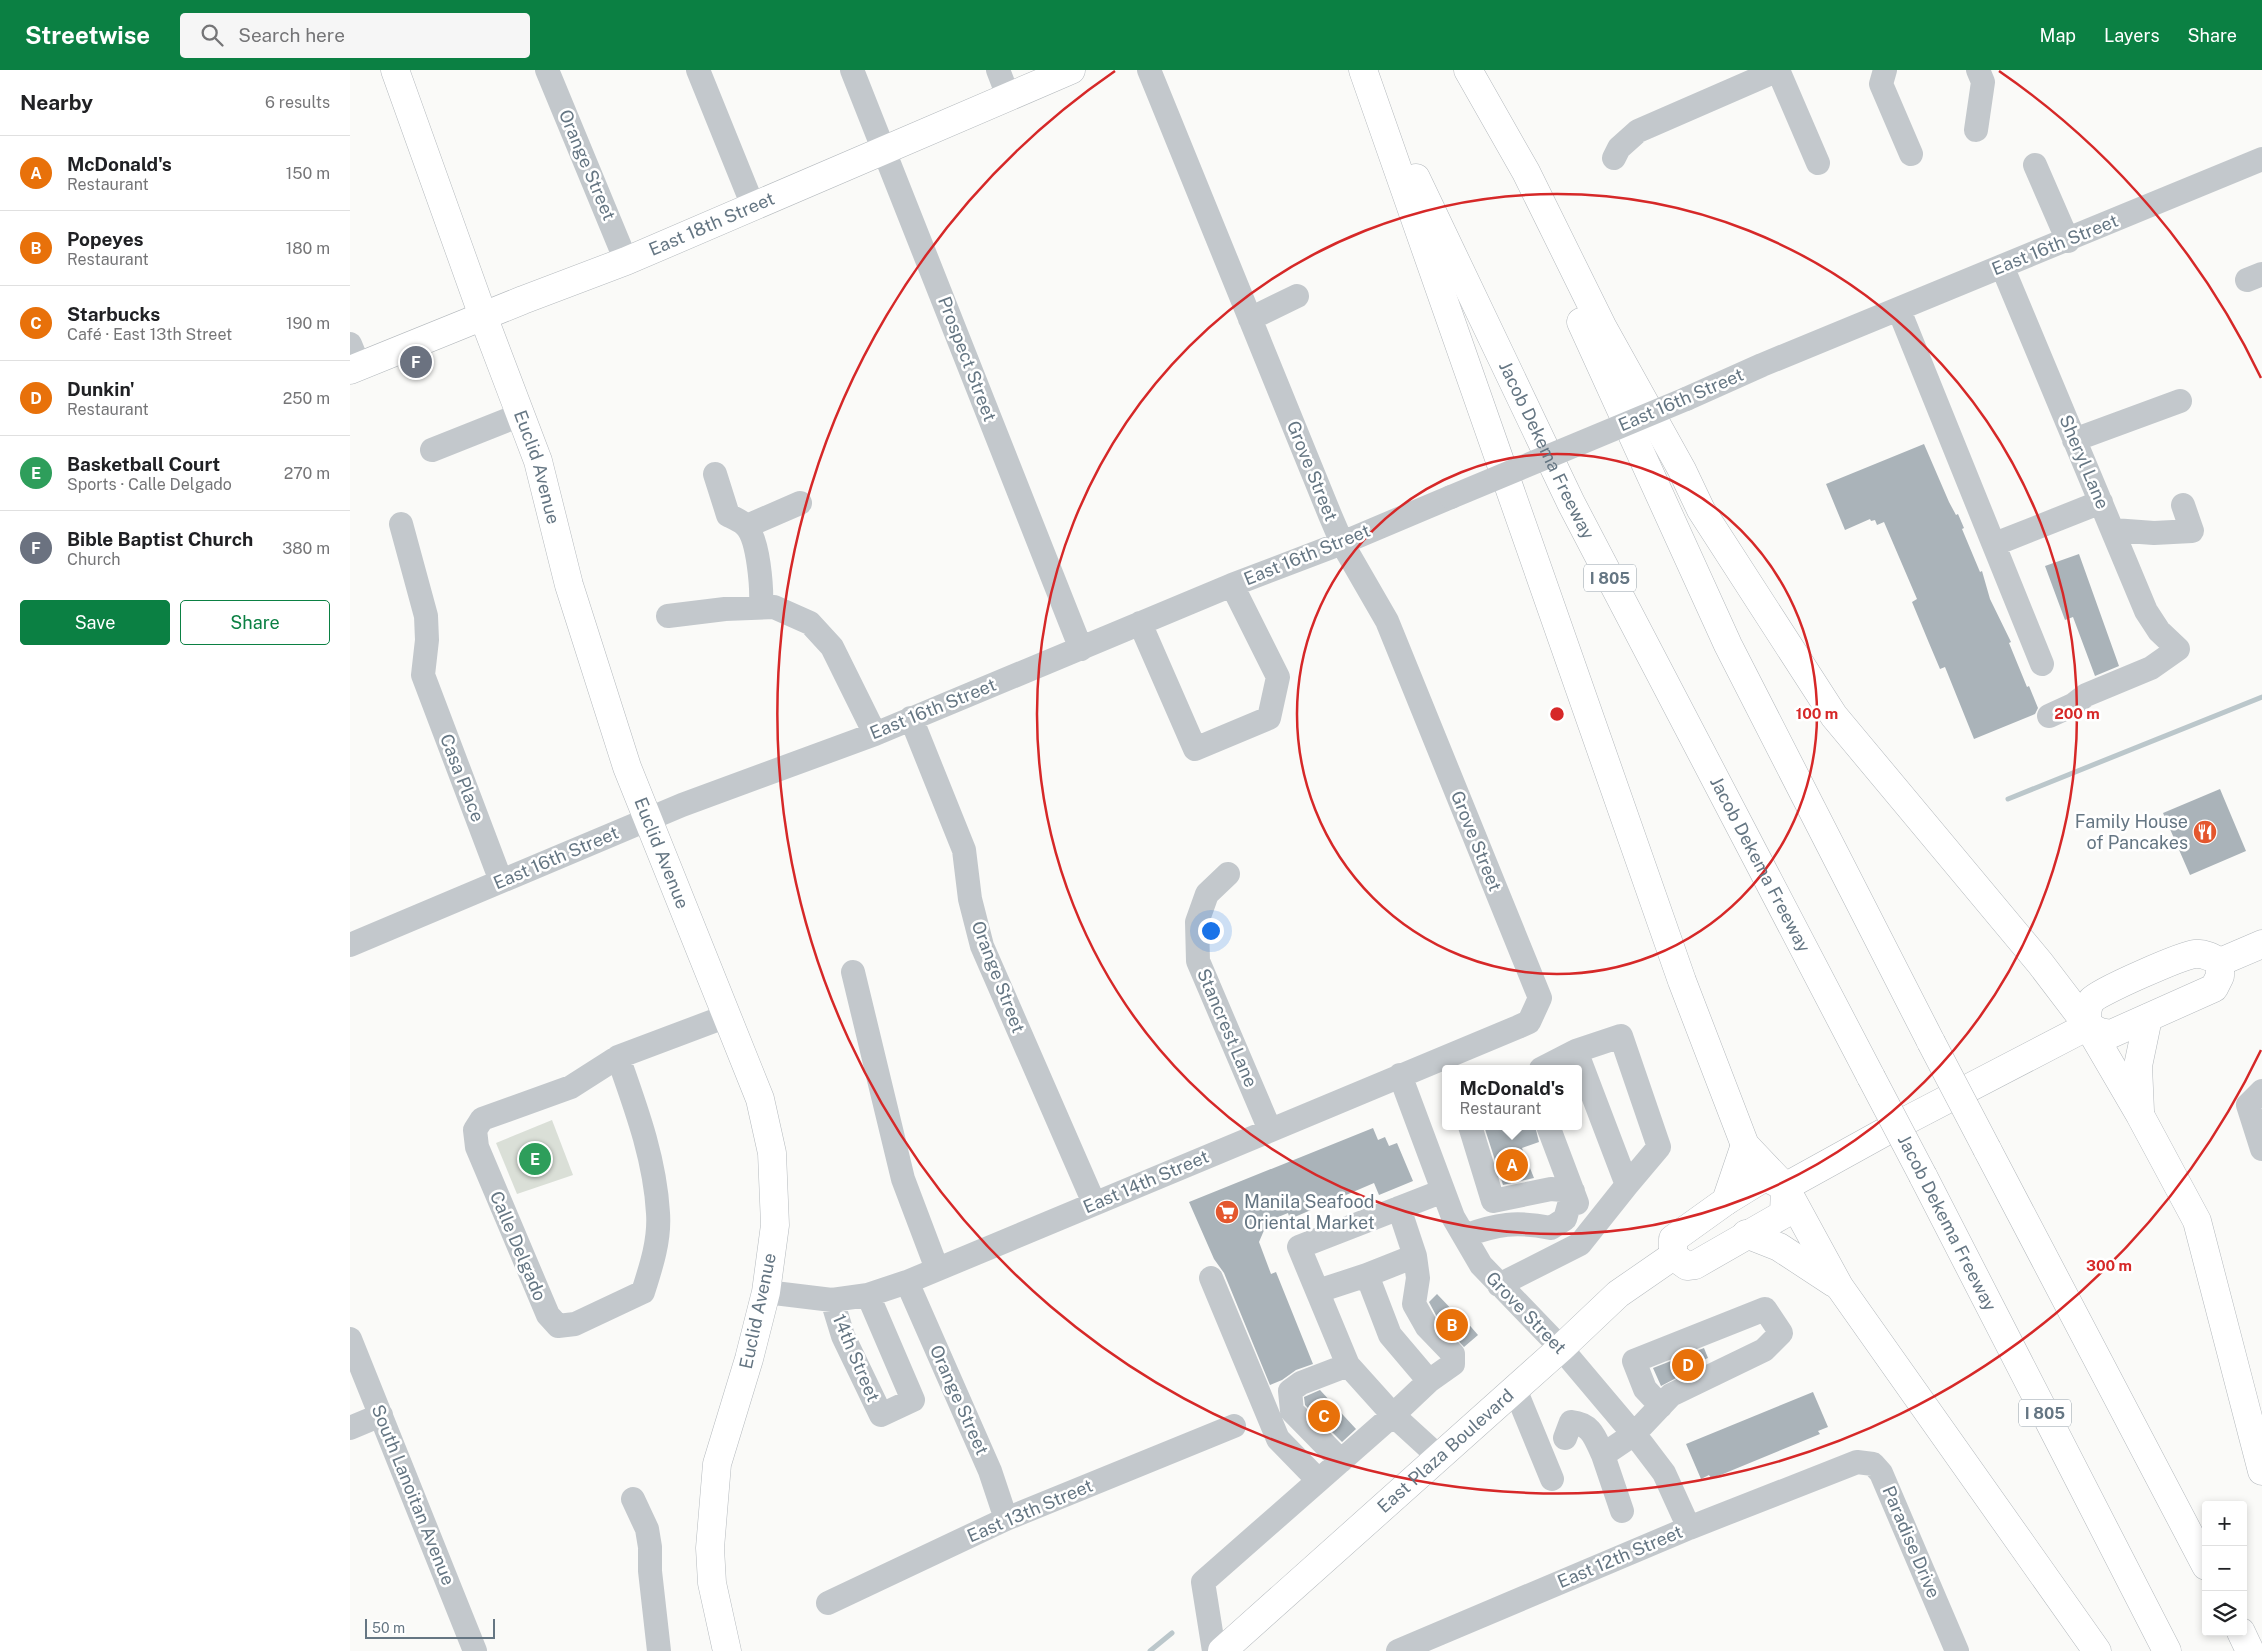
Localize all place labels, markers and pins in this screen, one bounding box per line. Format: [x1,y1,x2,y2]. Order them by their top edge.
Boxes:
pin: F [400,343,432,381]
centre of rings [1548,705,1566,723]
place label: Family House of Pancakes [2075,811,2188,853]
restaurant icon: Family House of Pancakes [2192,819,2218,845]
pin: E [519,1140,551,1178]
pin: A [1496,1146,1528,1184]
place label: Manila Seafood Oriental Market [1244,1191,1375,1233]
supermarket icon: Manila Seafood Oriental Market [1214,1199,1240,1225]
pin: B [1436,1306,1468,1344]
pin: D [1672,1346,1704,1384]
pin: C [1308,1397,1340,1435]

